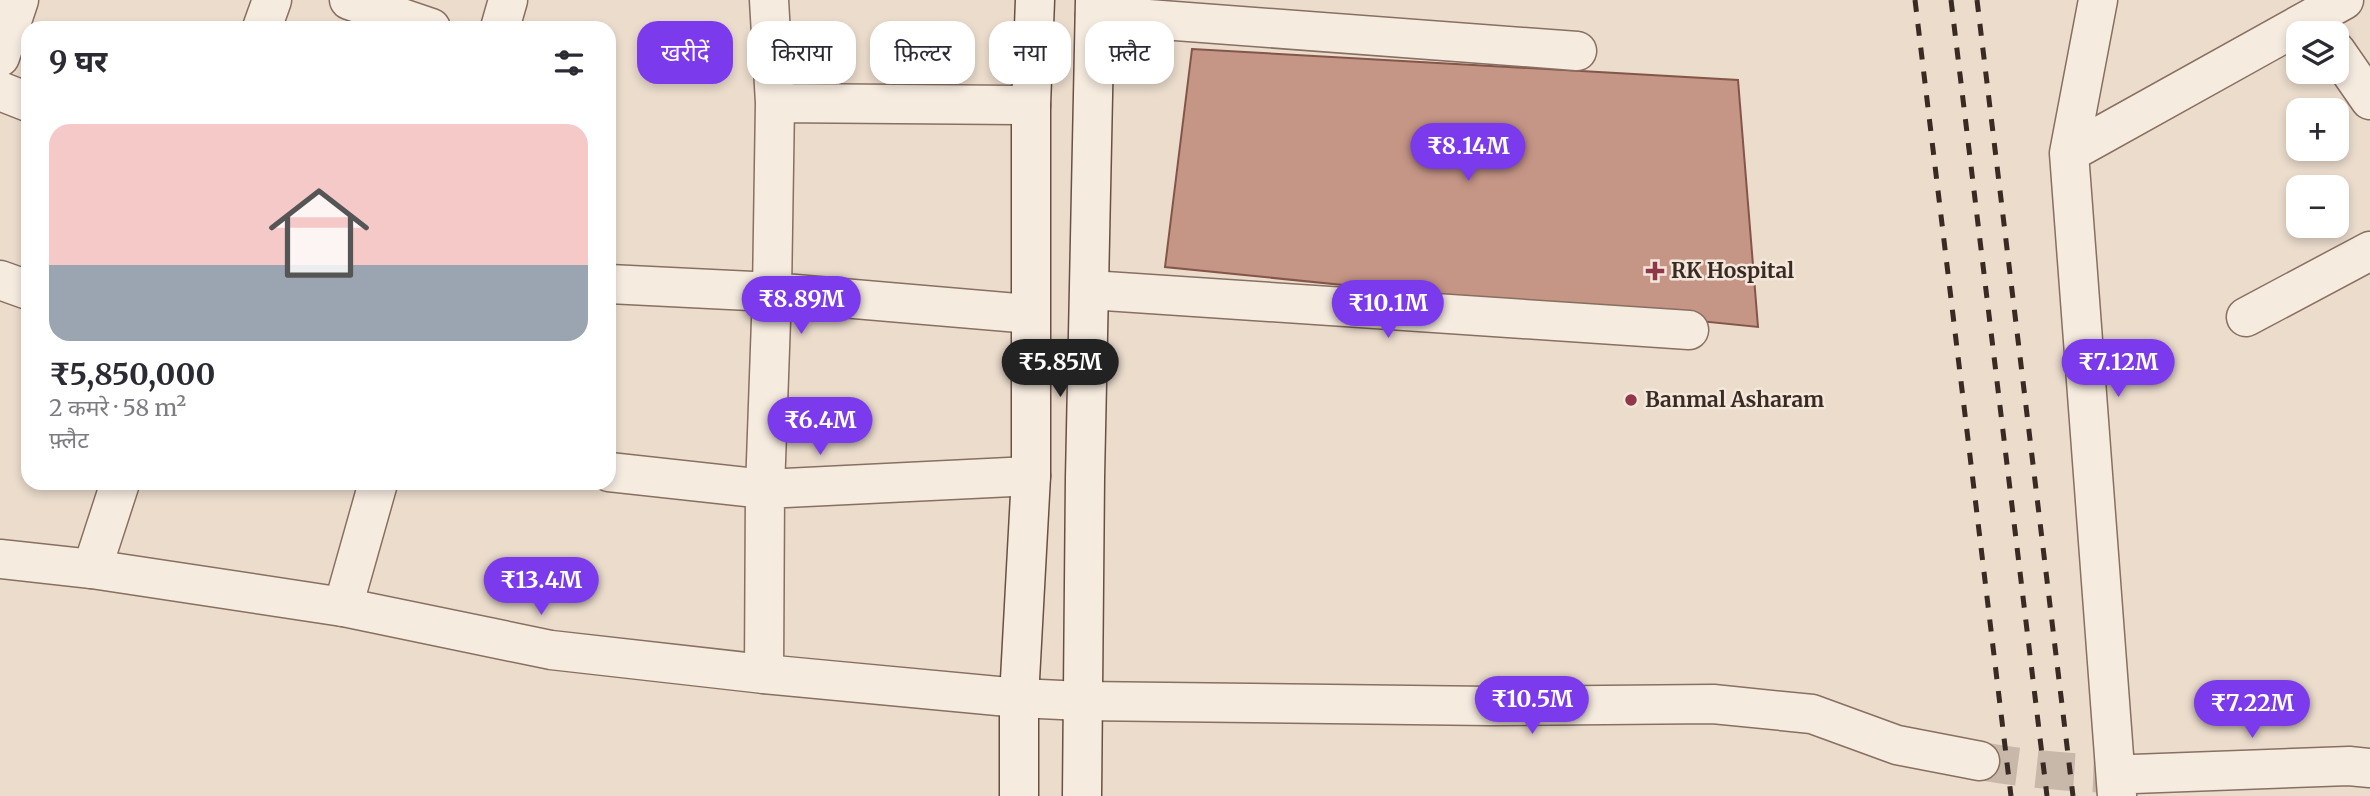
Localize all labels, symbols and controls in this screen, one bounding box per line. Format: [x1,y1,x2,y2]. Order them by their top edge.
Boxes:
chip: खरीदें [637,21,733,84]
chip: किराया [747,21,856,84]
chip: फ़िल्टर [870,21,975,84]
chip: नया [989,21,1071,84]
chip: फ़्लैट [1085,21,1174,84]
map controls [2286,21,2349,238]
button: layers [2286,21,2349,84]
text: 9 घर [49,42,107,80]
icon: filters [550,44,588,82]
button: + [2286,98,2349,161]
pin: ₹8.14M [1411,124,1525,183]
text: ₹8.14M [1426,131,1510,160]
icon: home [256,170,382,296]
button: − [2286,175,2349,238]
place label: RK Hospital [1671,257,1794,284]
marker: RK Hospital [1645,261,1665,281]
pin: ₹8.89M [744,276,858,336]
pin: ₹10.1M [1331,280,1445,340]
text: ₹8.89M [758,284,844,313]
text: ₹10.1M [1348,288,1428,317]
pin: ₹5.85M [1003,340,1117,399]
pin: ₹7.12M [2061,340,2175,399]
text: ₹5.85M [1018,347,1102,376]
text: ₹7.12M [2078,347,2158,376]
text: ₹5,850,000 [49,355,215,393]
place label: Banmal Asharam [1645,386,1824,413]
marker: Banmal Asharam [1623,392,1639,408]
text: 2 कमरे · 58 m² [49,393,186,422]
pin: ₹6.4M [771,398,869,457]
text: ₹6.4M [783,405,857,434]
text: फ़्लैट [49,425,89,454]
pin: ₹13.4M [484,558,598,617]
text: ₹13.4M [500,565,582,594]
pin: ₹10.5M [1475,676,1589,736]
pin: ₹7.22M [2195,680,2309,740]
text: ₹10.5M [1491,684,1573,713]
text: ₹7.22M [2210,688,2294,717]

